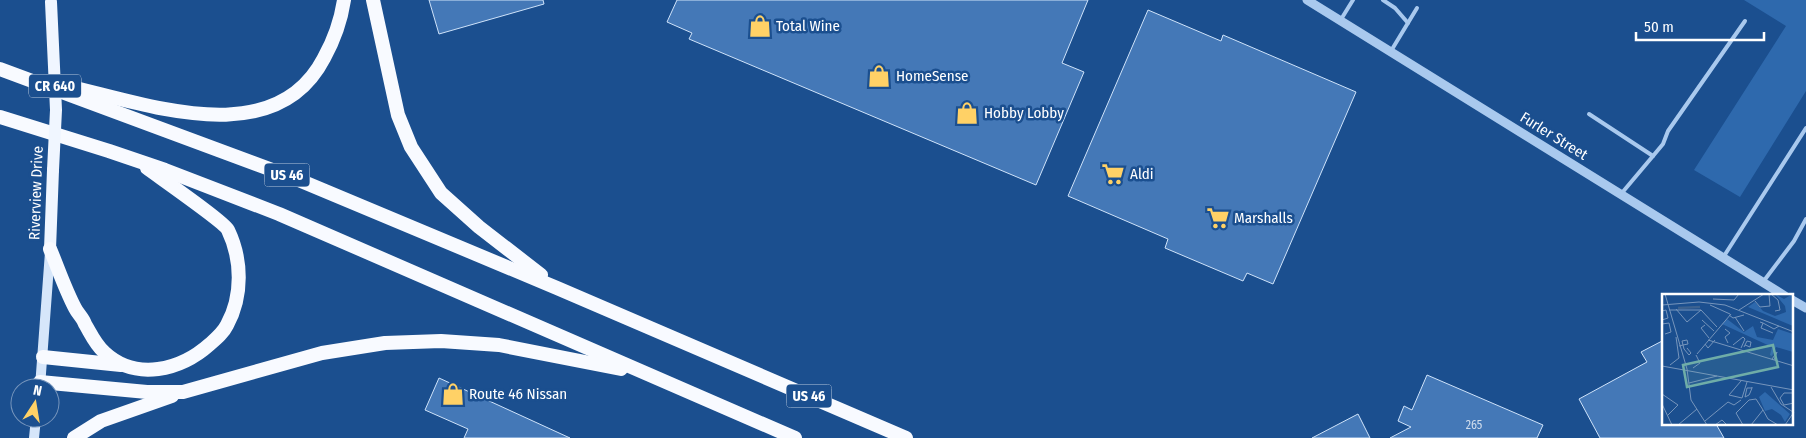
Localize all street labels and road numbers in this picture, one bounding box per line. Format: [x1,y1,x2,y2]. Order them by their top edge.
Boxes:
road number: CR 640 [29,74,81,98]
street label: Furler Street [1517,108,1591,164]
street label: Riverview Drive [25,146,47,240]
road number: US 46 [264,164,310,186]
road number: US 46 [786,384,832,408]

